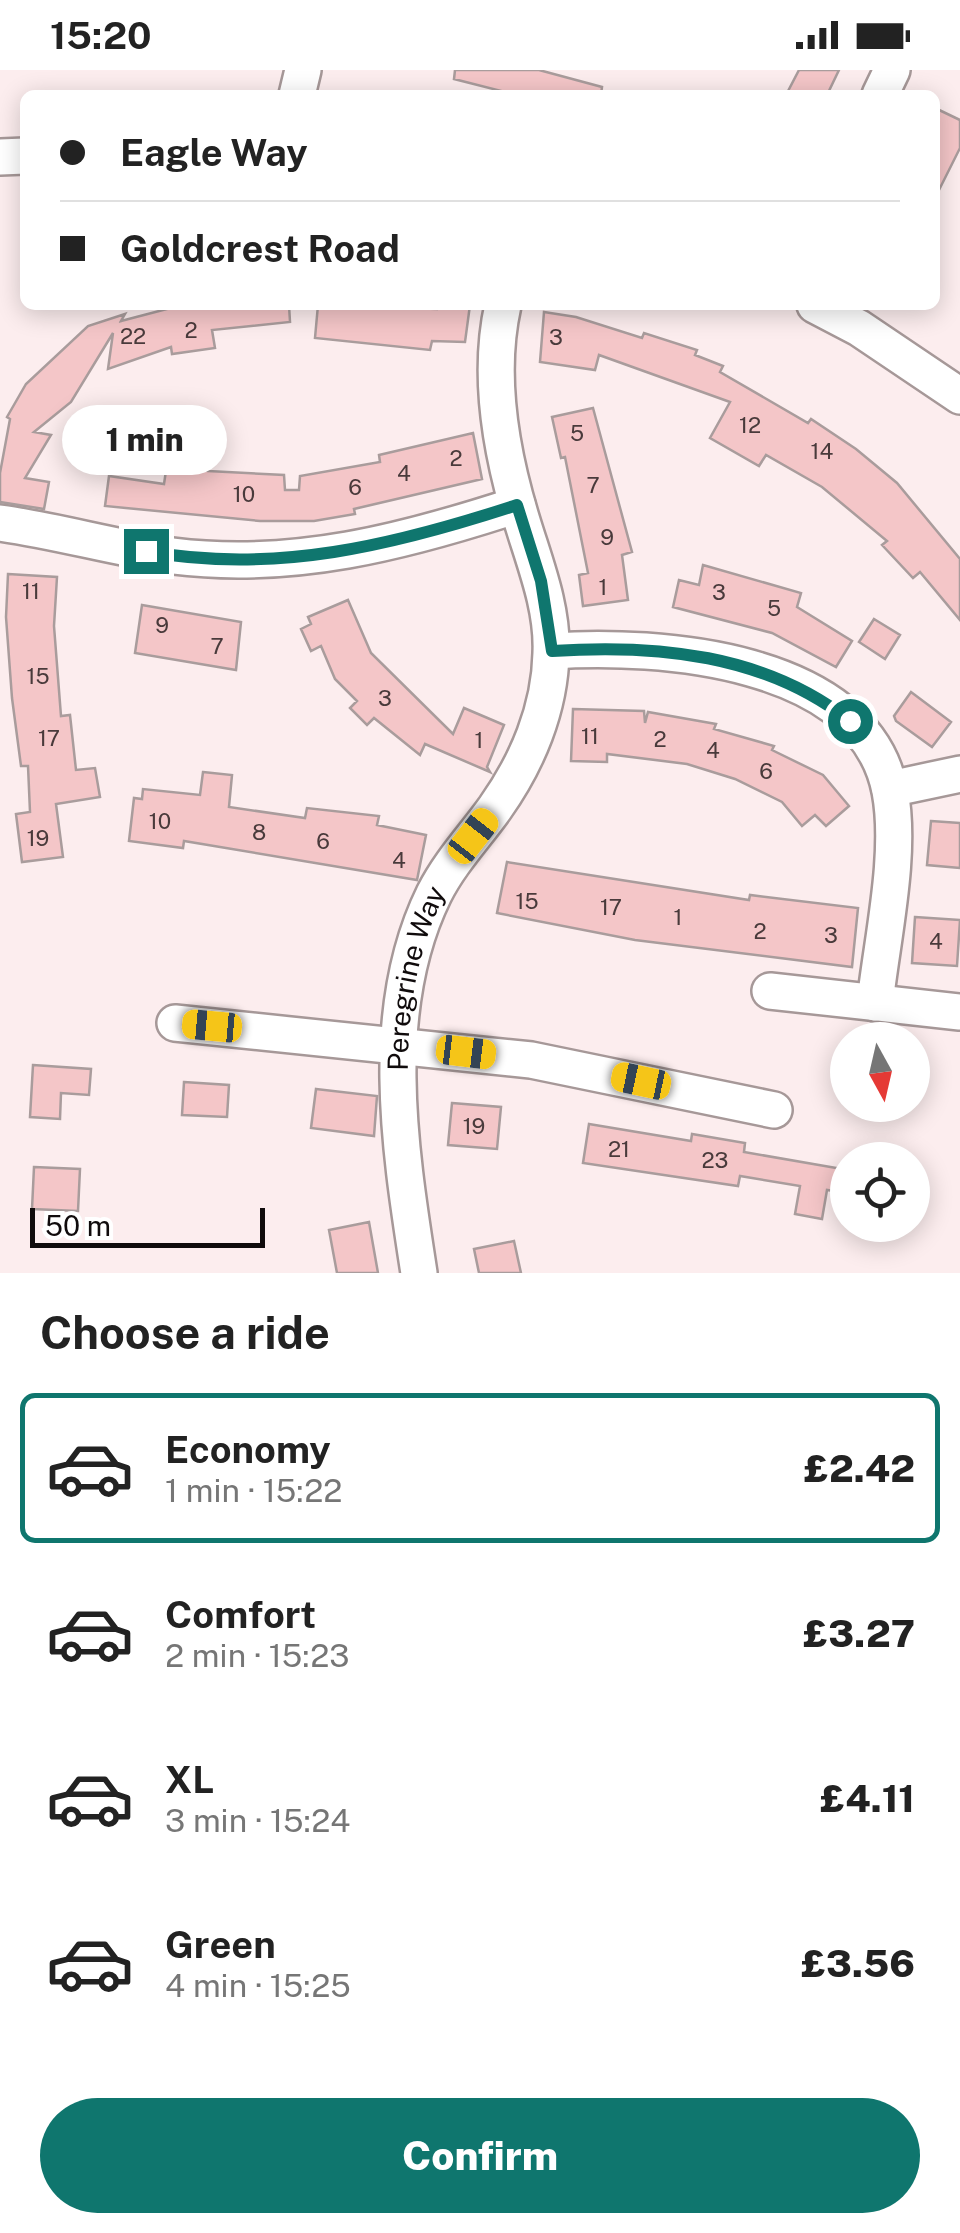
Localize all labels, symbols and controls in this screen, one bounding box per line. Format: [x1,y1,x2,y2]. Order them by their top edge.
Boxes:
text: 15:20 [50,13,152,58]
text: Eagle Way [120,130,308,175]
text: Goldcrest Road [120,226,400,271]
house number: 2 [184,317,198,343]
house number: 22 [120,323,146,349]
house number: 3 [549,324,563,350]
callout: 1 min [64,406,228,476]
house number: 12 [739,412,761,438]
house number: 5 [570,420,584,446]
text: 1 min [105,421,184,458]
house number: 14 [811,438,834,464]
house number: 2 [449,445,463,471]
house number: 4 [397,460,411,486]
house number: 7 [586,472,600,498]
house number: 6 [348,474,362,500]
house number: 10 [233,481,255,507]
house number: 9 [600,524,614,550]
route end [124,529,169,574]
house number: 1 [599,574,607,600]
house number: 11 [22,578,40,604]
house number: 3 [712,579,726,605]
house number: 5 [767,595,781,621]
house number: 9 [155,612,169,638]
house number: 7 [210,633,224,659]
house number: 15 [26,663,50,689]
house number: 3 [378,685,392,711]
route start [828,699,873,744]
house number: 11 [581,723,599,749]
house number: 17 [38,725,60,751]
house number: 2 [653,726,667,752]
house number: 1 [475,727,483,753]
house number: 4 [706,737,720,763]
house number: 6 [759,758,773,784]
car [443,803,503,869]
house number: 10 [149,808,171,834]
house number: 8 [252,819,266,845]
house number: 19 [27,825,49,851]
house number: 6 [316,828,330,854]
house number: 4 [392,847,406,873]
street label: Peregrine Way [381,880,451,1071]
house number: 15 [515,888,539,914]
house number: 17 [600,894,622,920]
house number: 1 [674,904,682,930]
house number: 2 [753,918,767,944]
house number: 3 [824,922,838,948]
house number: 4 [929,928,943,954]
car [181,1008,243,1044]
north arrow [830,1022,930,1122]
map controls [830,1022,930,1242]
car [434,1033,498,1071]
car [609,1060,673,1102]
house number: 19 [463,1113,485,1139]
house number: 21 [608,1136,630,1162]
button: locate [830,1142,930,1242]
house number: 23 [702,1147,728,1173]
scale bar [30,1203,265,1248]
text: 50 m [45,1209,111,1242]
text: Choose a ride [40,1306,330,1359]
icon: car [45,1423,135,1513]
text: Economy [165,1427,331,1472]
text: £2.42 [804,1446,915,1491]
text: 1 min · 15:22 [165,1472,342,1509]
icon: car [45,1588,135,1678]
text: Comfort [165,1592,316,1637]
text: £3.27 [803,1611,915,1656]
text: 2 min · 15:23 [165,1637,349,1674]
icon: car [45,1753,135,1843]
text: XL [165,1757,214,1802]
text: £4.11 [820,1776,915,1821]
text: 3 min · 15:24 [165,1802,350,1839]
icon: car [45,1918,135,2008]
text: Green [165,1922,276,1967]
text: £3.56 [801,1941,915,1986]
text: 4 min · 15:25 [165,1967,351,2004]
button: Confirm [40,2098,920,2213]

